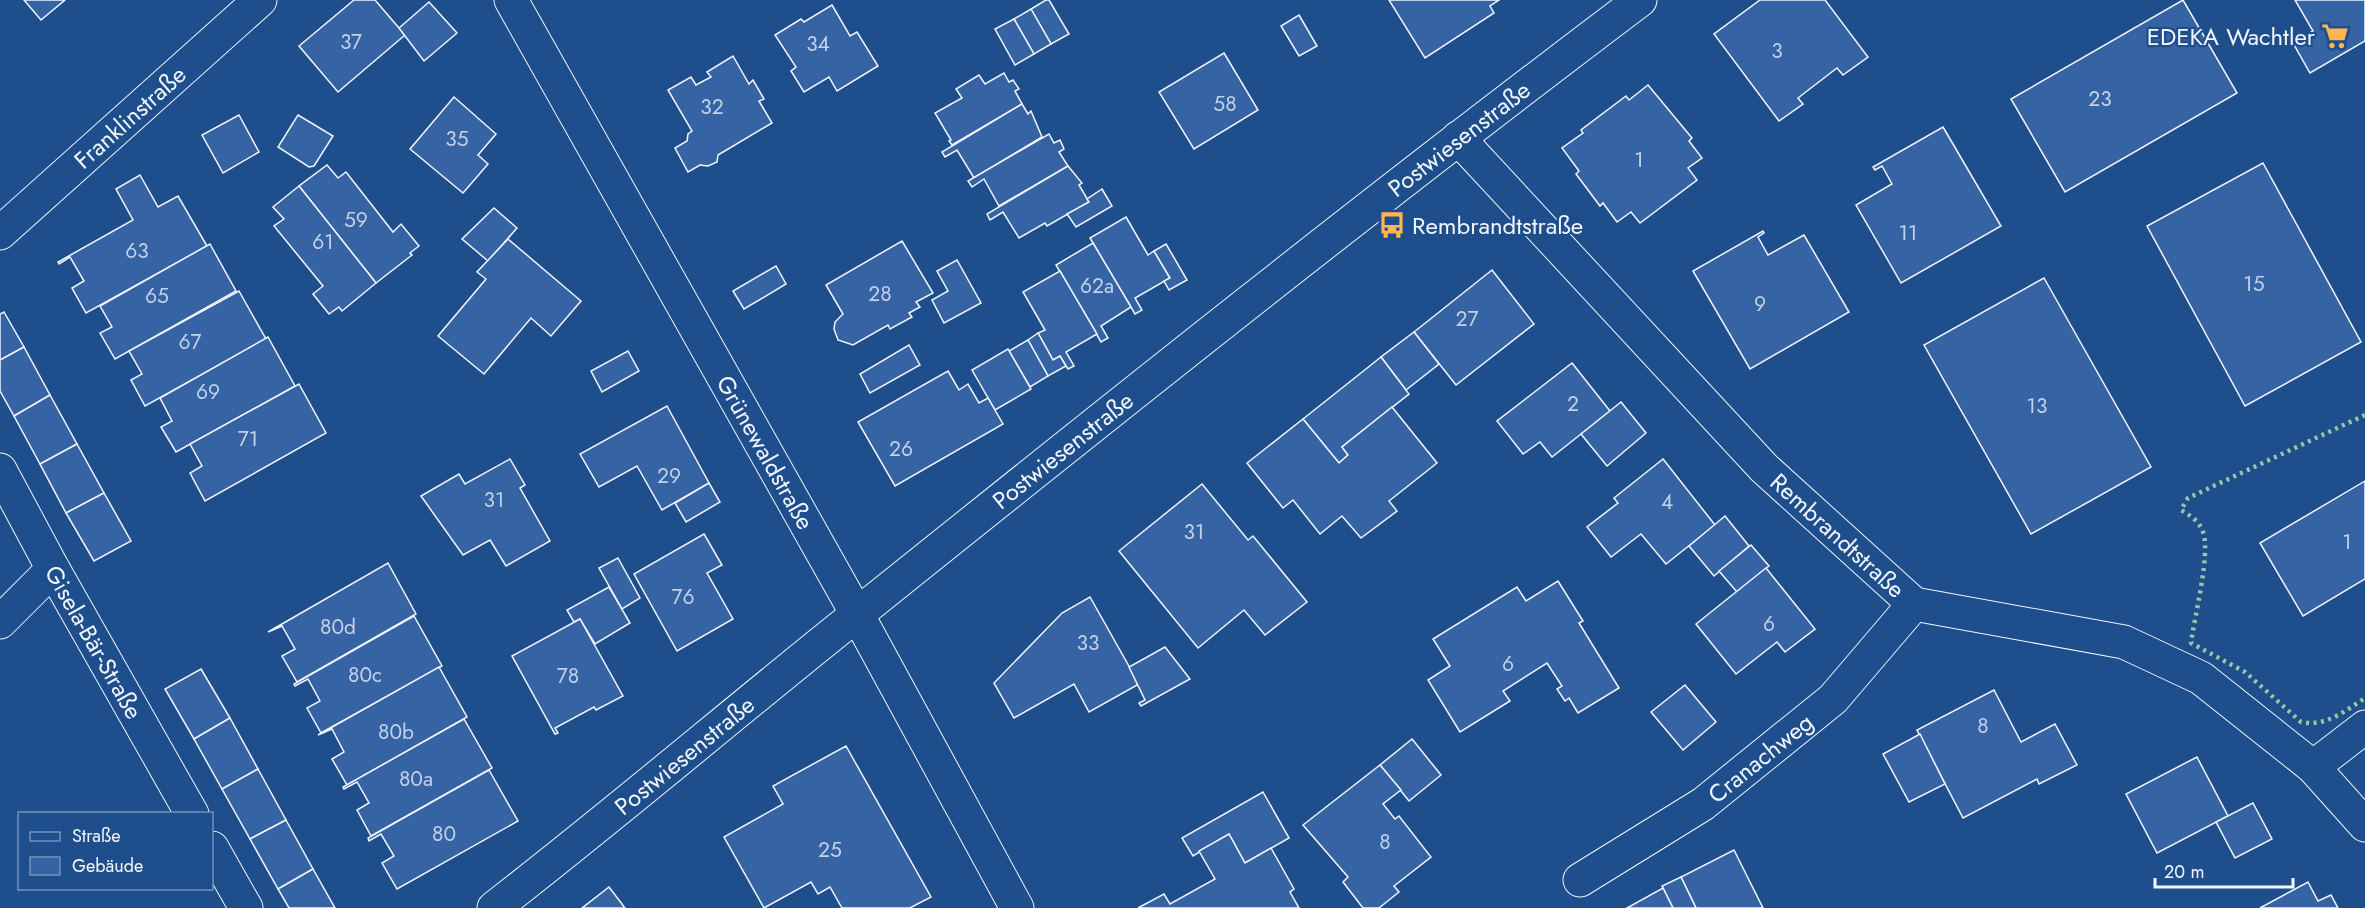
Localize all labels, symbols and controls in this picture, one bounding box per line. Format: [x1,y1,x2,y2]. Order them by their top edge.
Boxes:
place label: EDEKA Wachtler [2147,19,2316,54]
supermarket icon: EDEKA Wachtler [2320,21,2350,51]
house number: 37 [340,27,362,57]
house number: 34 [806,29,830,59]
house number: 3 [1771,36,1783,66]
street label: Franklinstraße [66,57,193,177]
street label: Postwiesenstraße [1380,72,1537,205]
house number: 23 [2088,84,2112,114]
house number: 58 [1213,89,1237,119]
house number: 32 [700,92,724,122]
house number: 35 [445,124,469,154]
house number: 1 [1634,145,1644,175]
house number: 59 [344,205,368,235]
place label: Rembrandtstraße [1412,208,1583,243]
bus stop icon: Rembrandtstraße [1377,210,1407,240]
house number: 11 [1899,218,1917,248]
house number: 61 [312,227,334,257]
house number: 63 [125,236,149,266]
house number: 15 [2243,269,2265,299]
house number: 62a [1080,271,1114,301]
house number: 28 [868,279,892,309]
house number: 65 [145,281,169,311]
house number: 9 [1754,289,1766,319]
house number: 27 [1456,304,1478,334]
house number: 67 [178,327,202,357]
street label: Grünewaldstraße [708,368,823,536]
house number: 69 [196,377,220,407]
street label: Postwiesenstraße [984,383,1141,517]
house number: 2 [1567,389,1579,419]
house number: 13 [2027,391,2047,421]
house number: 71 [238,424,258,454]
house number: 26 [889,434,913,464]
house number: 29 [657,461,681,491]
street label: Rembrandtstraße [1763,465,1913,606]
house number: 31 [484,485,504,515]
house number: 4 [1661,487,1673,517]
house number: 31 [1184,517,1204,547]
house number: 1 [2342,527,2352,557]
street label: Gisela-Bär-Straße [37,558,152,725]
house number: 76 [671,582,695,612]
house number: 6 [1763,609,1775,639]
house number: 80d [320,612,356,642]
house number: 33 [1077,628,1099,658]
house number: 6 [1502,649,1514,679]
house number: 80c [348,660,382,690]
house number: 78 [557,661,579,691]
street label: Postwiesenstraße [607,687,762,823]
street label: Cranachweg [1700,705,1820,811]
house number: 8 [1977,711,1989,741]
house number: 80b [378,717,414,747]
house number: 80a [399,764,433,794]
legend [18,812,213,890]
house number: 80 [432,819,456,849]
text: Straße [72,823,120,849]
house number: 8 [1379,827,1391,857]
house number: 25 [818,835,842,865]
scale bar [2155,851,2293,889]
text: Gebäude [72,853,143,879]
text: 20 m [2164,859,2204,885]

